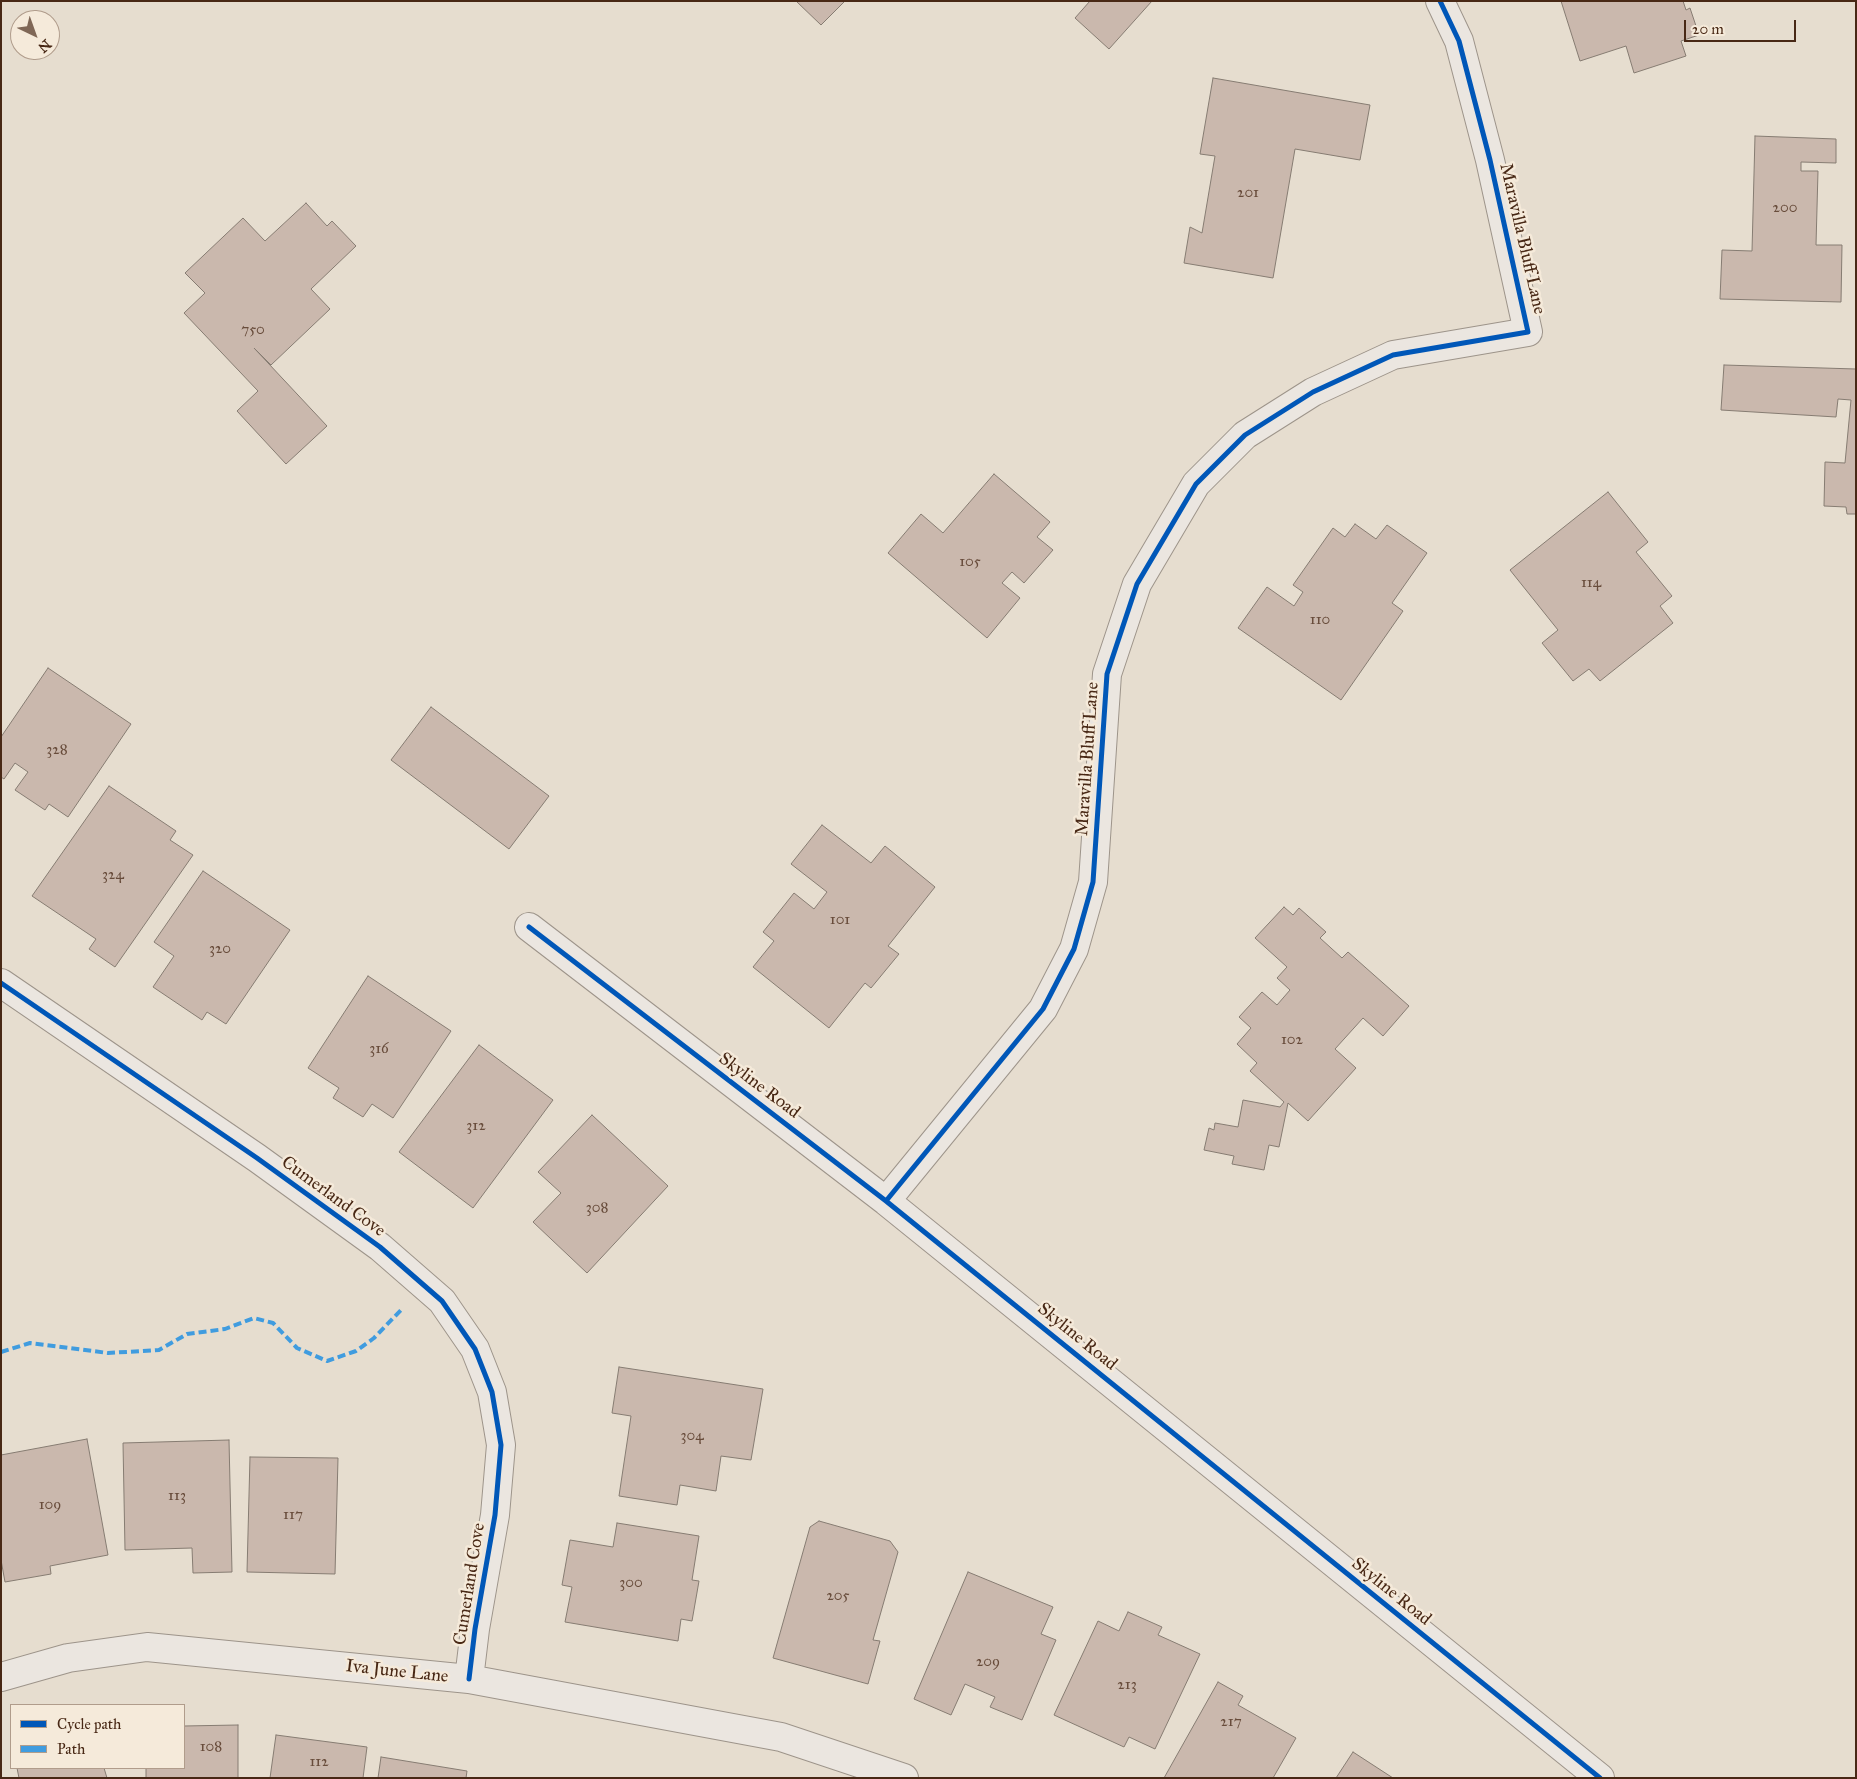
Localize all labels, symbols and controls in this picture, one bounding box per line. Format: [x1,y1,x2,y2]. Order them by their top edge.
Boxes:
north arrow [10,10,60,60]
scale bar [1687,10,1800,42]
text: 20 m [1692,20,1724,38]
text: N [35,35,55,56]
street label: Maravilla Bluff Lane [1494,161,1550,317]
house number: 201 [1237,184,1259,202]
house number: 200 [1773,199,1797,217]
house number: 750 [241,321,265,339]
house number: 105 [959,553,981,571]
house number: 114 [1581,574,1601,592]
house number: 110 [1310,611,1330,629]
street label: Maravilla Bluff Lane [1072,681,1104,837]
house number: 328 [46,741,68,759]
house number: 324 [102,866,124,884]
house number: 101 [830,911,850,929]
house number: 320 [209,940,231,958]
house number: 102 [1281,1031,1303,1049]
house number: 316 [369,1040,389,1058]
street label: Skyline Road [714,1048,804,1124]
house number: 312 [466,1117,486,1135]
street label: Cumerland Cove [277,1152,389,1242]
house number: 308 [586,1199,608,1217]
street label: Skyline Road [1033,1298,1121,1376]
house number: 304 [680,1427,704,1445]
house number: 113 [168,1487,186,1505]
house number: 109 [39,1496,61,1514]
house number: 117 [283,1506,303,1524]
street label: Cumerland Cove [450,1521,490,1647]
street label: Skyline Road [1347,1553,1435,1631]
house number: 300 [619,1574,643,1592]
house number: 205 [826,1587,850,1605]
house number: 209 [976,1653,1000,1671]
street label: Iva June Lane [345,1656,449,1688]
house number: 213 [1117,1676,1137,1694]
legend [10,1704,185,1769]
house number: 217 [1220,1713,1242,1731]
text: Cycle path [57,1715,121,1733]
house number: 108 [200,1738,222,1756]
text: Path [57,1740,85,1758]
house number: 112 [309,1753,329,1771]

